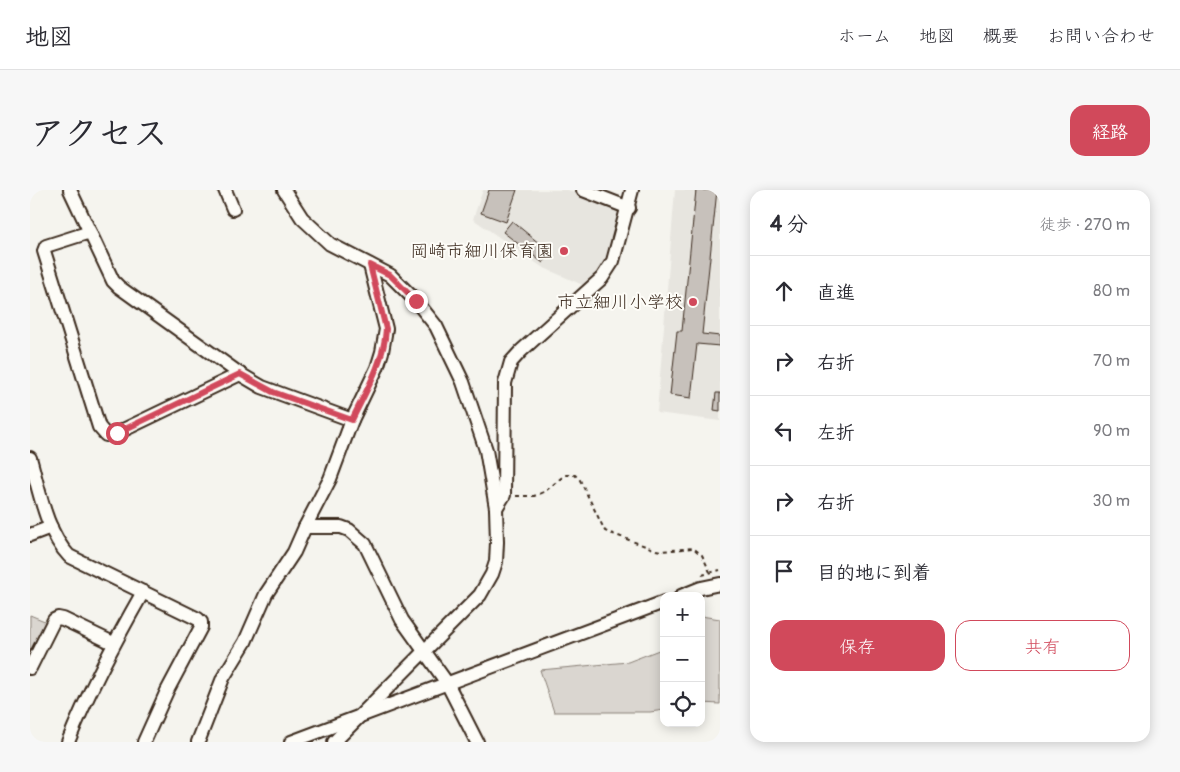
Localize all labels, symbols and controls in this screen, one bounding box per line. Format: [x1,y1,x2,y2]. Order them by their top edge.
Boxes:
text: 地図 [25,23,73,52]
text: ホーム [838,25,891,48]
text: 地図 [919,25,955,48]
text: 概要 [983,25,1019,48]
text: お問い合わせ [1047,25,1155,48]
button: 経路 [1070,105,1150,156]
text: アクセス [30,112,168,156]
text: 4 分 [770,211,808,238]
text: 徒歩 · 270 m [1040,215,1130,235]
place label: 岡崎市細川保育園 [410,240,554,263]
marker: 岡崎市細川保育園 [558,245,570,257]
icon: ahead [770,277,798,305]
text: 直進 [817,281,855,305]
text: 80 m [1093,281,1130,301]
route end [405,290,428,313]
place label: 市立細川小学校 [557,291,683,314]
marker: 市立細川小学校 [687,296,699,308]
icon: right [770,347,798,375]
text: 右折 [817,351,855,375]
text: 70 m [1093,351,1130,371]
icon: left [770,417,798,445]
text: 左折 [817,421,855,445]
text: 90 m [1093,421,1130,441]
route start [106,422,129,445]
icon: right [770,487,798,515]
text: 右折 [817,491,855,515]
text: 30 m [1092,491,1130,511]
icon: arrive [770,557,798,585]
text: 目的地に到着 [817,561,931,585]
map controls [660,592,705,727]
button: + [660,592,705,637]
button: 保存 [770,620,945,671]
button: 共有 [955,620,1130,671]
button: − [660,637,705,682]
button: locate [660,682,705,727]

